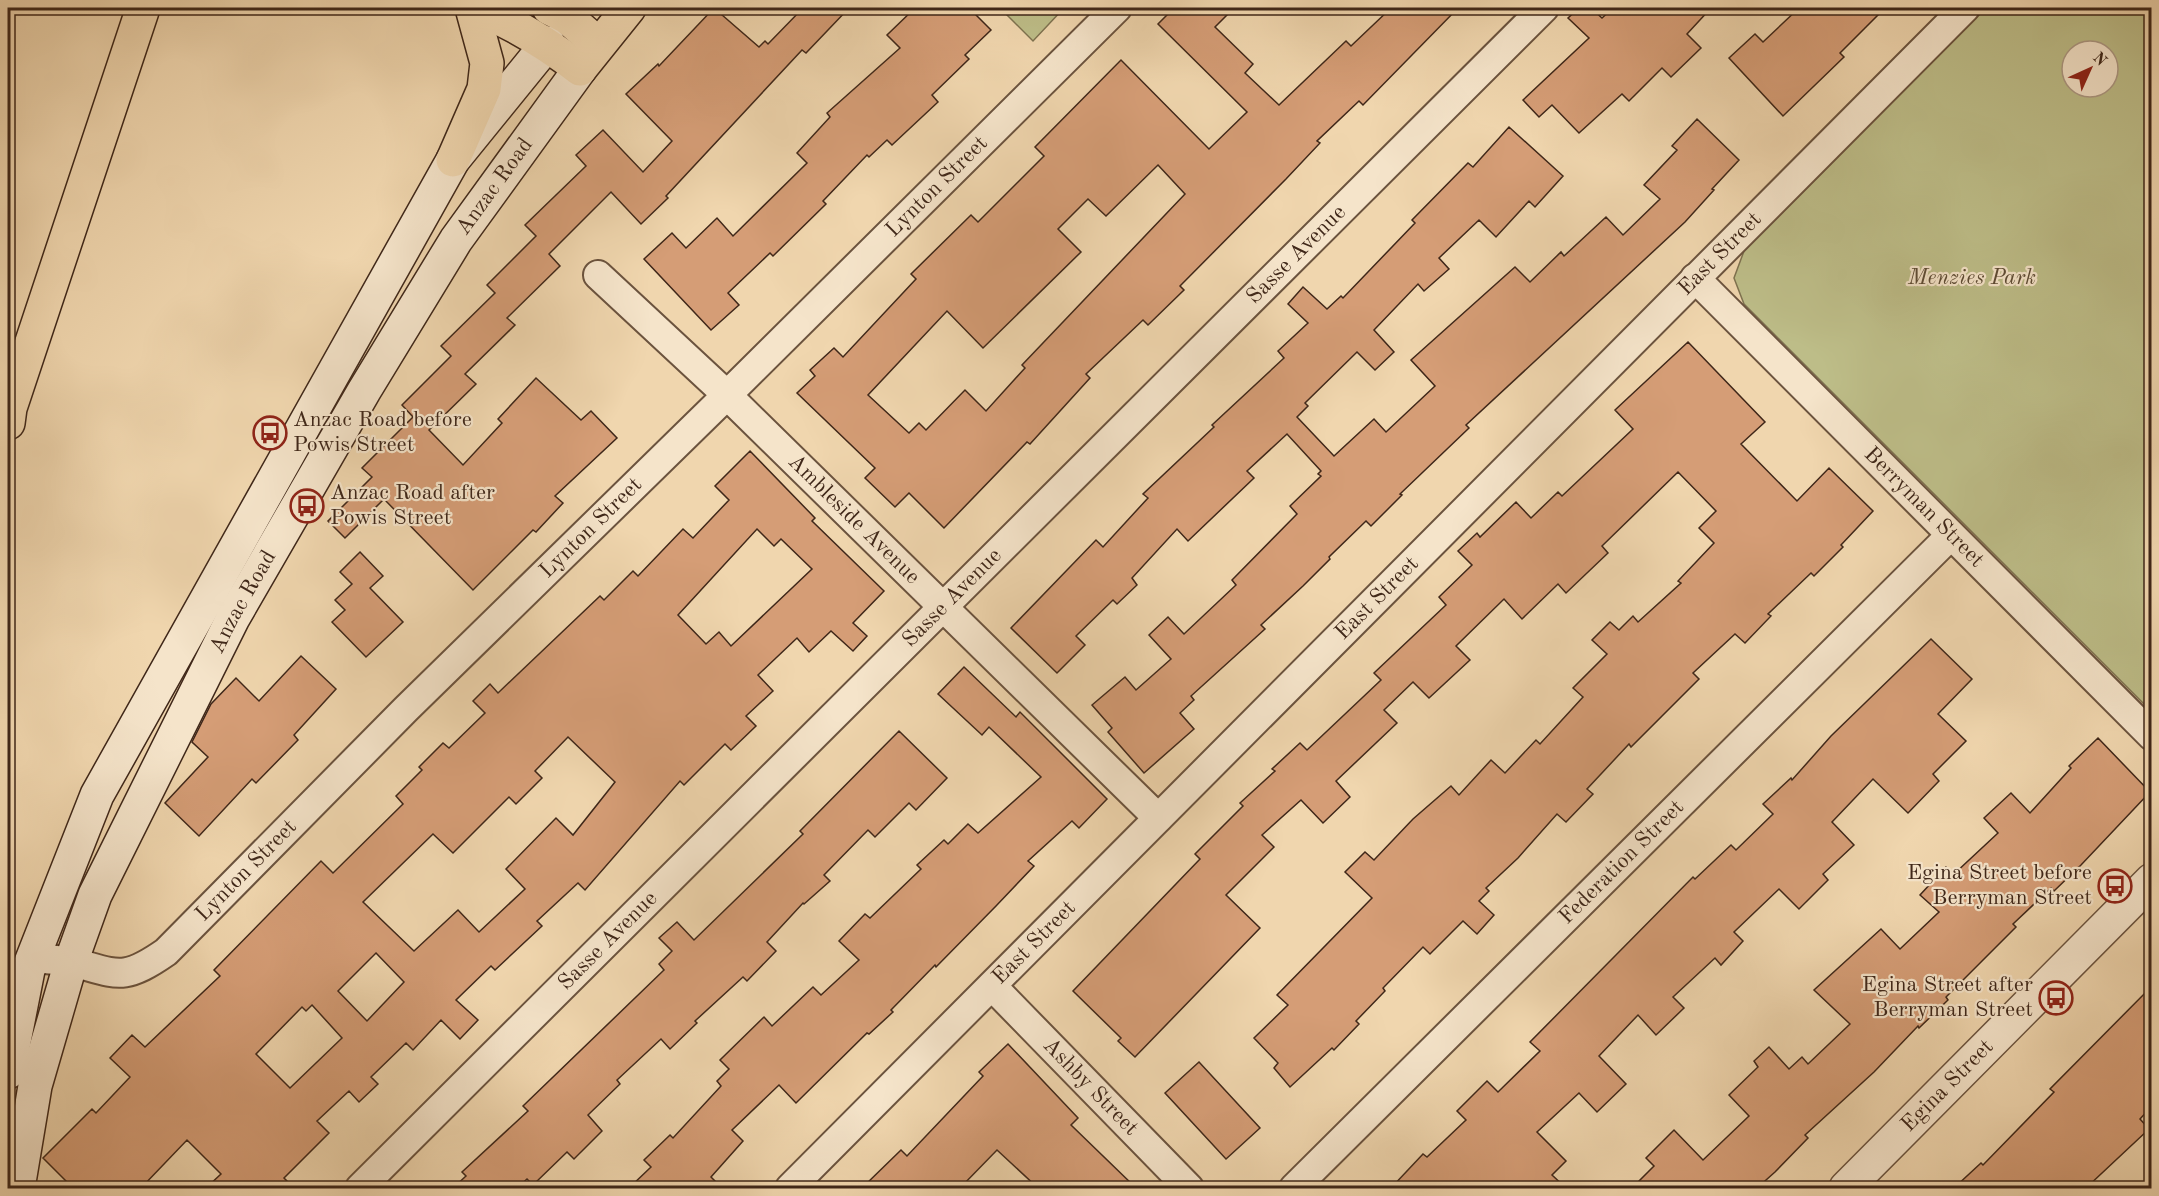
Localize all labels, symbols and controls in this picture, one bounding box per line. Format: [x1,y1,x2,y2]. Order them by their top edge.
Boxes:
north arrow [2060,39,2120,99]
text: N [2089,50,2110,70]
street label: Lynton Street [882,132,992,241]
street label: Anzac Road [452,134,537,239]
street label: Sasse Avenue [1243,201,1350,308]
street label: East Street [1674,208,1766,300]
park label: Menzies Park [1907,267,2036,289]
place label: Anzac Road before Powis Street [293,409,472,456]
bus stop icon: Anzac Road before Powis Street [252,415,288,451]
street label: Berryman Street [1860,443,1988,572]
street label: Ambleside Avenue [784,450,924,589]
street label: Lynton Street [536,474,646,583]
place label: Anzac Road after Powis Street [330,482,495,529]
bus stop icon: Anzac Road after Powis Street [289,488,325,524]
street label: Sasse Avenue [898,544,1006,651]
street label: Anzac Road [206,547,280,657]
street label: East Street [1331,552,1423,644]
street label: Federation Street [1555,796,1688,929]
street label: Lynton Street [192,816,301,926]
place label: Egina Street before Berryman Street [1907,862,2092,909]
bus stop icon: Egina Street before Berryman Street [2097,868,2133,904]
street label: Sasse Avenue [554,887,662,995]
street label: East Street [988,897,1080,989]
place label: Egina Street after Berryman Street [1862,974,2033,1021]
bus stop icon: Egina Street after Berryman Street [2038,980,2074,1016]
street label: Ashby Street [1039,1034,1142,1140]
street label: Egina Street [1897,1035,1998,1136]

